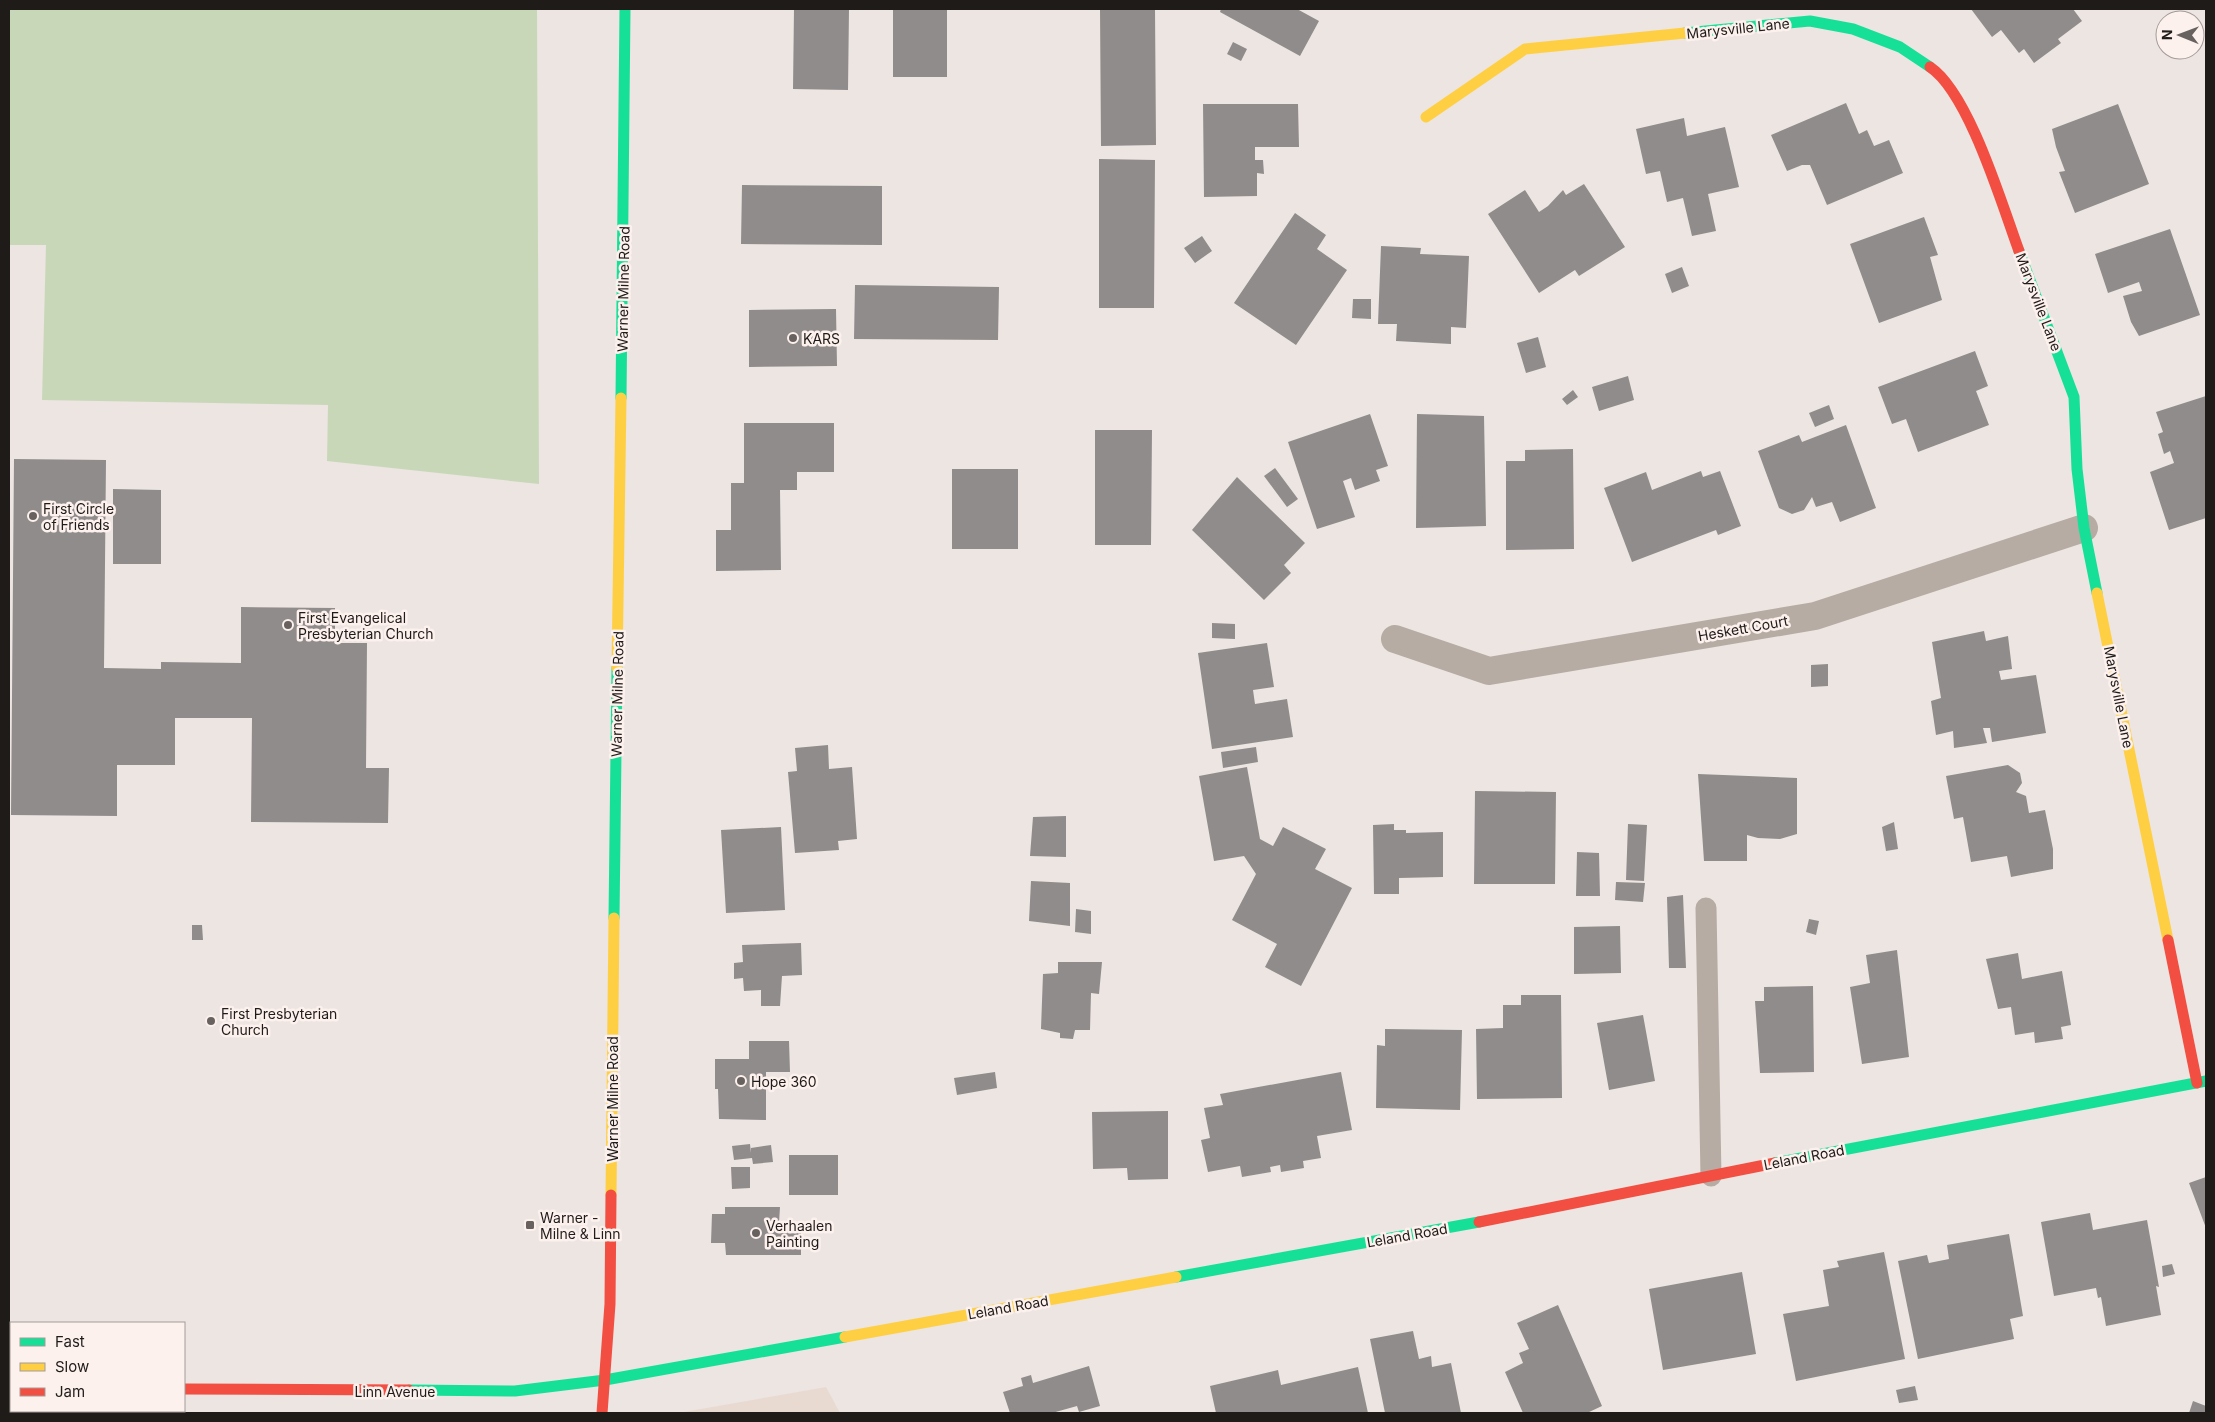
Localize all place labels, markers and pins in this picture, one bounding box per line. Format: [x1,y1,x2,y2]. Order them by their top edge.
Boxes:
place label: KARS [803,330,840,347]
marker: KARS [787,332,799,344]
place label: First Circle of Friends [43,500,114,533]
marker: First Circle of Friends [27,510,39,522]
place label: First Evangelical Presbyterian Church [298,609,434,642]
marker: First Evangelical Presbyterian Church [282,619,294,631]
place label: First Presbyterian Church [221,1005,337,1038]
marker: First Presbyterian Church [205,1015,217,1027]
place label: Hope 360 [751,1073,817,1090]
marker: Hope 360 [735,1075,747,1087]
place label: Warner - Milne & Linn [540,1209,621,1242]
place label: Verhaalen Painting [766,1217,832,1250]
marker: Warner - Milne & Linn [524,1219,536,1231]
marker: Verhaalen Painting [750,1227,762,1239]

